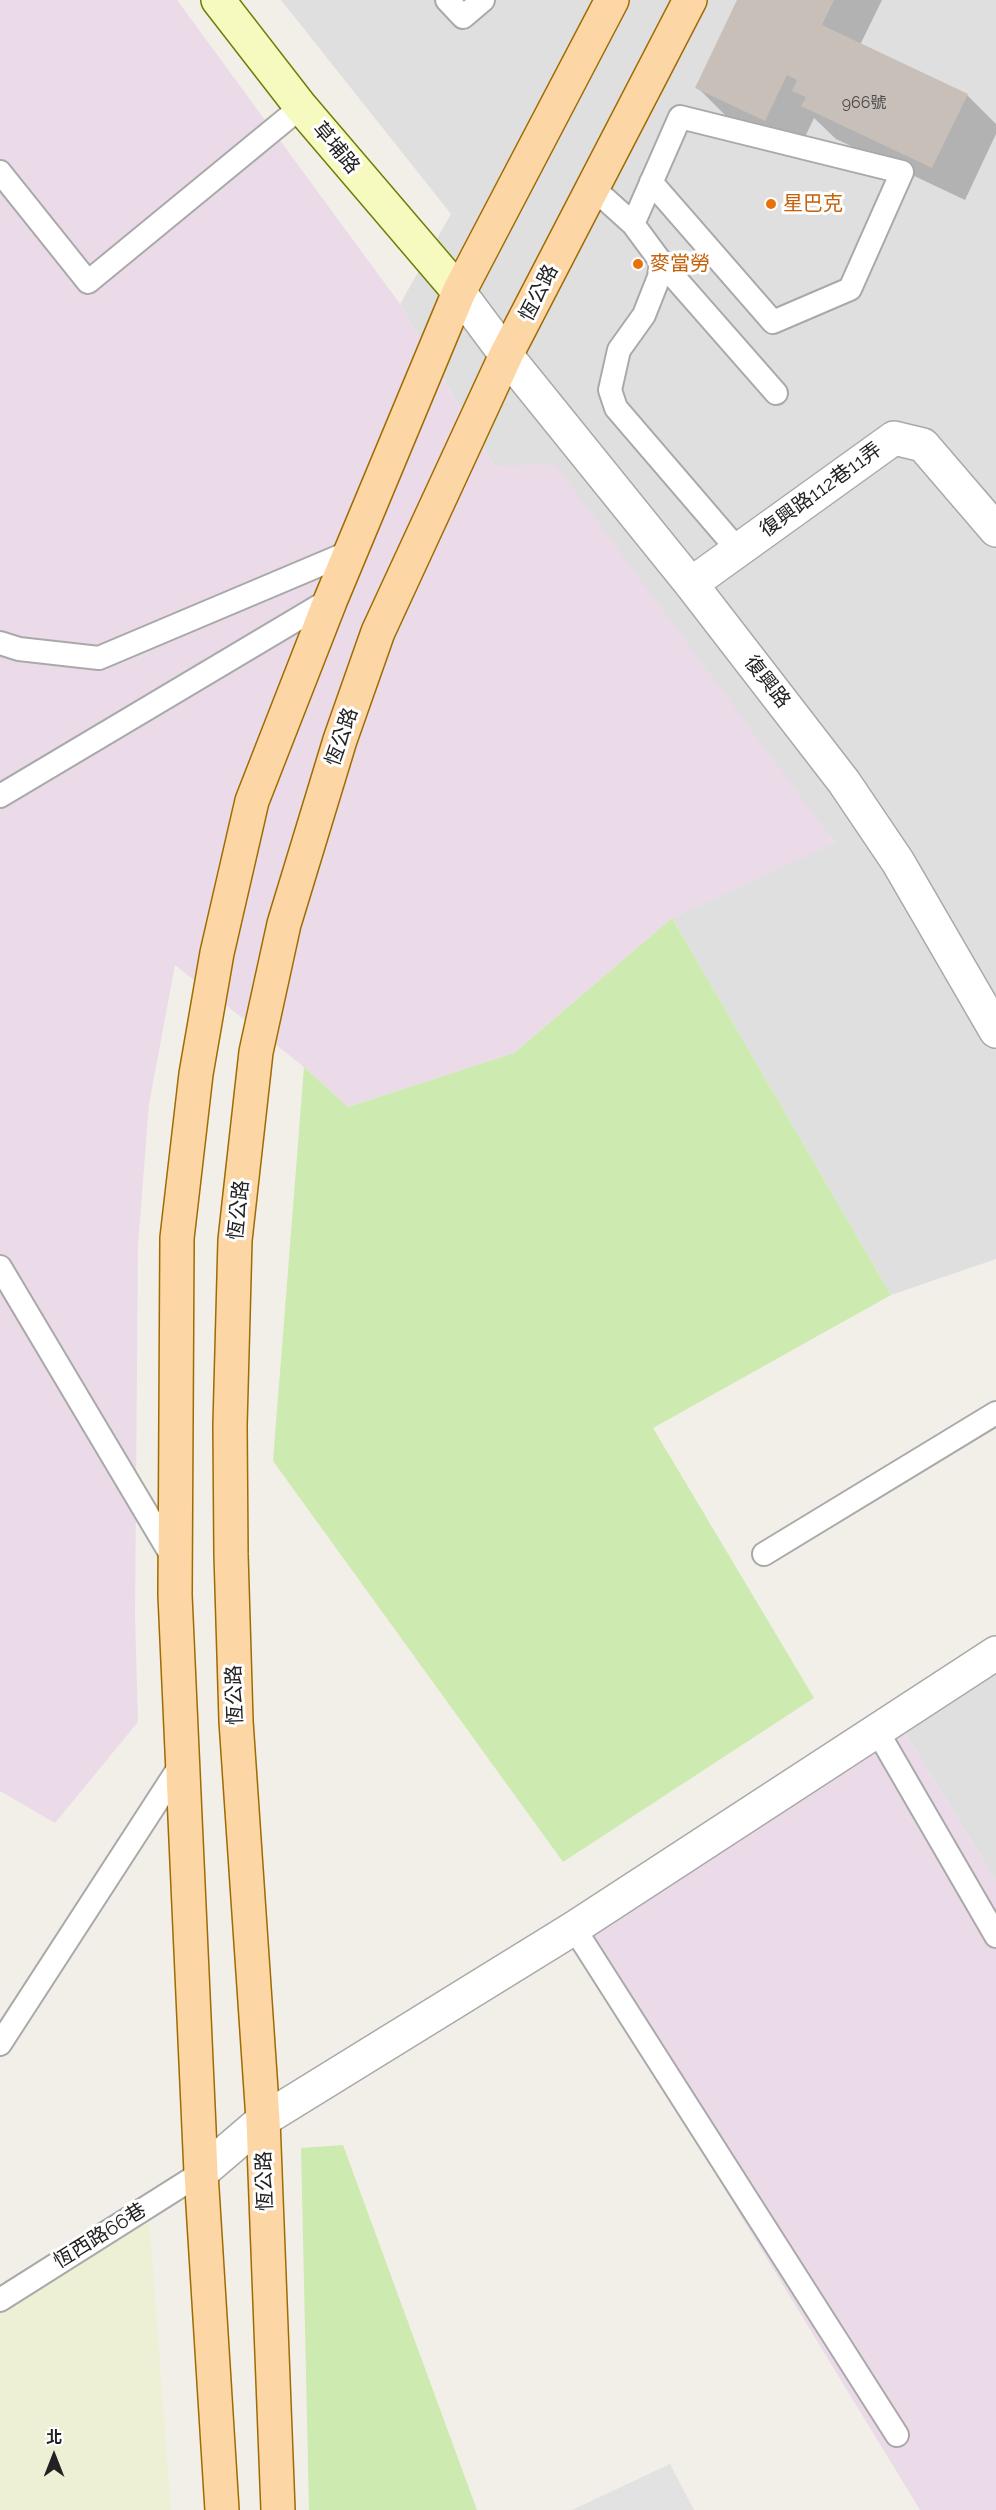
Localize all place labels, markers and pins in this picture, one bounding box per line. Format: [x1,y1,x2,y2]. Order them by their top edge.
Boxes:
place label: 星巴克 [783,192,843,216]
marker: 星巴克 [764,197,778,211]
place label: 麥當勞 [650,252,710,276]
marker: 麥當勞 [631,257,645,271]

